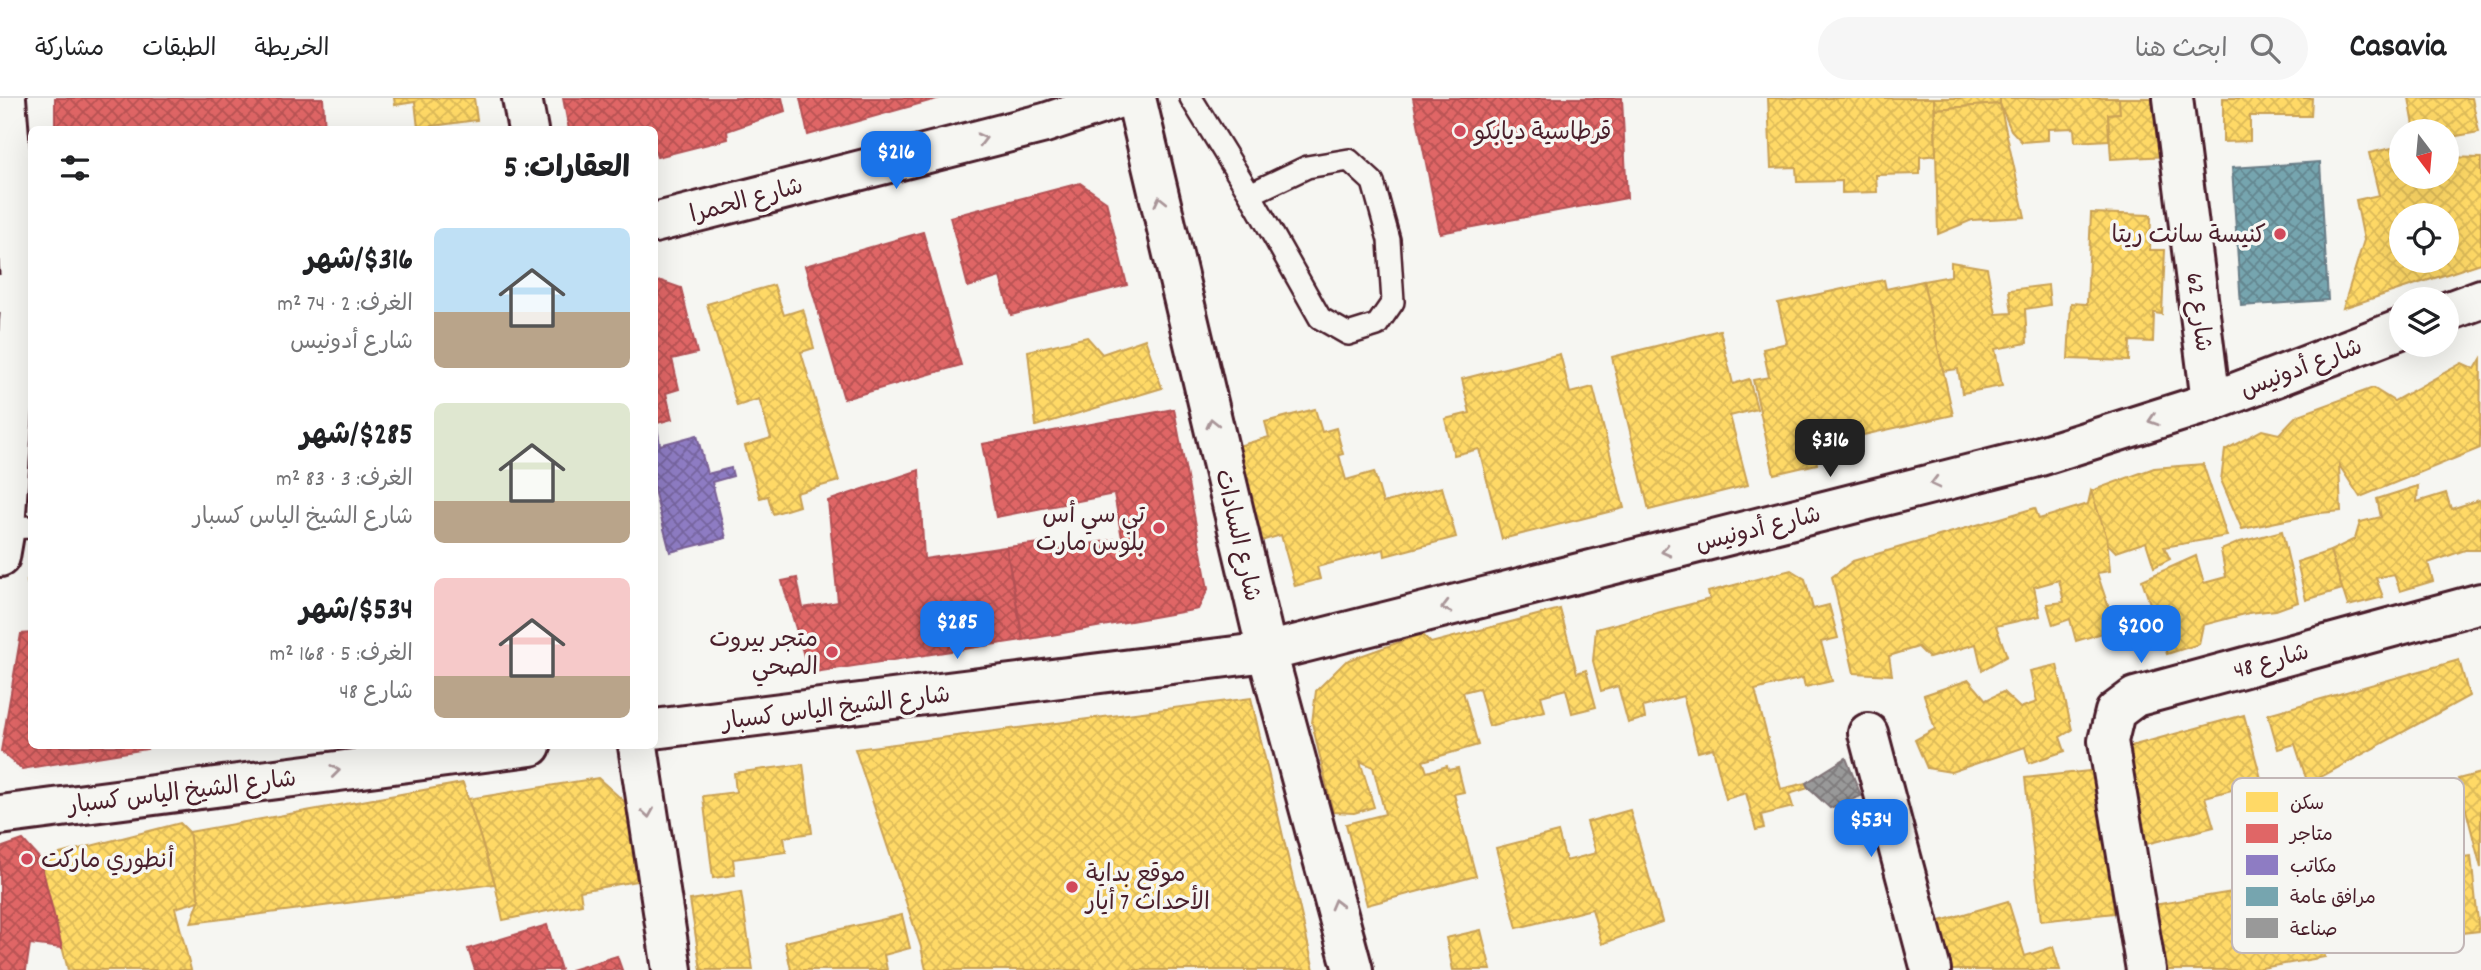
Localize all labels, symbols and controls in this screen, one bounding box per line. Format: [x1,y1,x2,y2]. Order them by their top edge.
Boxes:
search box [1818,17,2308,80]
text: Casavia [2350,25,2446,72]
icon: search [2246,29,2284,67]
text: ابحث هنا [2135,32,2228,69]
text: مشاركة [35,33,104,67]
text: الطبقات [142,33,217,67]
text: الخريطة [255,33,329,67]
place label: قرطاسية ديابكو [1473,117,1611,151]
north arrow [2389,119,2459,189]
map controls [2389,119,2459,357]
marker: قرطاسية ديابكو [1452,123,1468,139]
pin: $216 [855,132,937,191]
one-way arrow [975,133,987,147]
text: $216 [877,137,915,170]
icon: filters [56,149,94,187]
text: العقارات: 5 [504,149,630,192]
street label: شارع الحمرا [686,170,807,233]
one-way arrow [1154,195,1168,207]
button: locate [2389,203,2459,273]
place label: كنيسة سانت ريتا [2112,220,2266,254]
marker: كنيسة سانت ريتا [2272,226,2288,242]
text: $316/شهر [305,241,413,284]
icon: home [490,256,574,340]
street label: شارع 62 [2175,271,2219,354]
button: layers [2389,287,2459,357]
text: الغرف: 2 · 74 m² [277,289,413,322]
text: شارع أدونيس [290,327,413,360]
street label: شارع أدونيس [2236,330,2368,409]
one-way arrow [2147,412,2160,426]
text: $285/شهر [300,416,413,459]
one-way arrow [1206,417,1221,429]
pin: $316 [1789,420,1871,479]
text: $316 [1811,425,1849,458]
icon: home [490,431,574,515]
text: الغرف: 3 · 83 m² [276,464,413,497]
street label: شارع السادات [1204,466,1268,605]
one-way arrow [1929,475,1941,489]
street label: شارع أدونيس [1692,498,1825,563]
place label: تي سي أس بلوس مارت [1036,499,1146,562]
text: شارع الشيخ الياس كسبار [193,502,413,535]
marker: تي سي أس بلوس مارت [1151,520,1167,536]
one-way arrow [1661,543,1673,557]
text: $534/شهر [300,591,413,634]
one-way arrow [1440,599,1452,613]
pin: $285 [916,602,998,661]
icon: home [490,606,574,690]
pin: $200 [2100,606,2182,665]
text: $285 [936,607,978,640]
text: $200 [2118,611,2164,644]
place label: متجر بيروت الصحي [709,624,818,687]
street label: شارع 48 [2230,637,2313,689]
text: الغرف: 5 · 168 m² [269,639,413,672]
marker: متجر بيروت الصحي [824,644,840,660]
text: شارع 48 [339,677,413,710]
street label: شارع الشيخ الياس كسبار [718,679,952,741]
street label: شارع الشيخ الياس كسبار [64,763,298,825]
one-way arrow [329,764,341,779]
legend [2232,778,2464,953]
text: سكن [2290,792,2324,819]
pin: $534 [1830,800,1912,859]
text: $534 [1850,805,1892,838]
one-way arrow [640,807,655,819]
text: متاجر [2288,823,2333,850]
place label: أنطوري ماركت [41,844,174,879]
marker: أنطوري ماركت [19,851,35,867]
text: مكاتب [2290,855,2337,882]
place label: موقع بداية الأحداث 7 أيار [1084,859,1210,921]
marker: موقع بداية الأحداث 7 أيار [1064,879,1080,895]
text: مرافق عامة [2290,886,2376,913]
one-way arrow [1329,898,1344,910]
text: صناعة [2290,918,2338,945]

